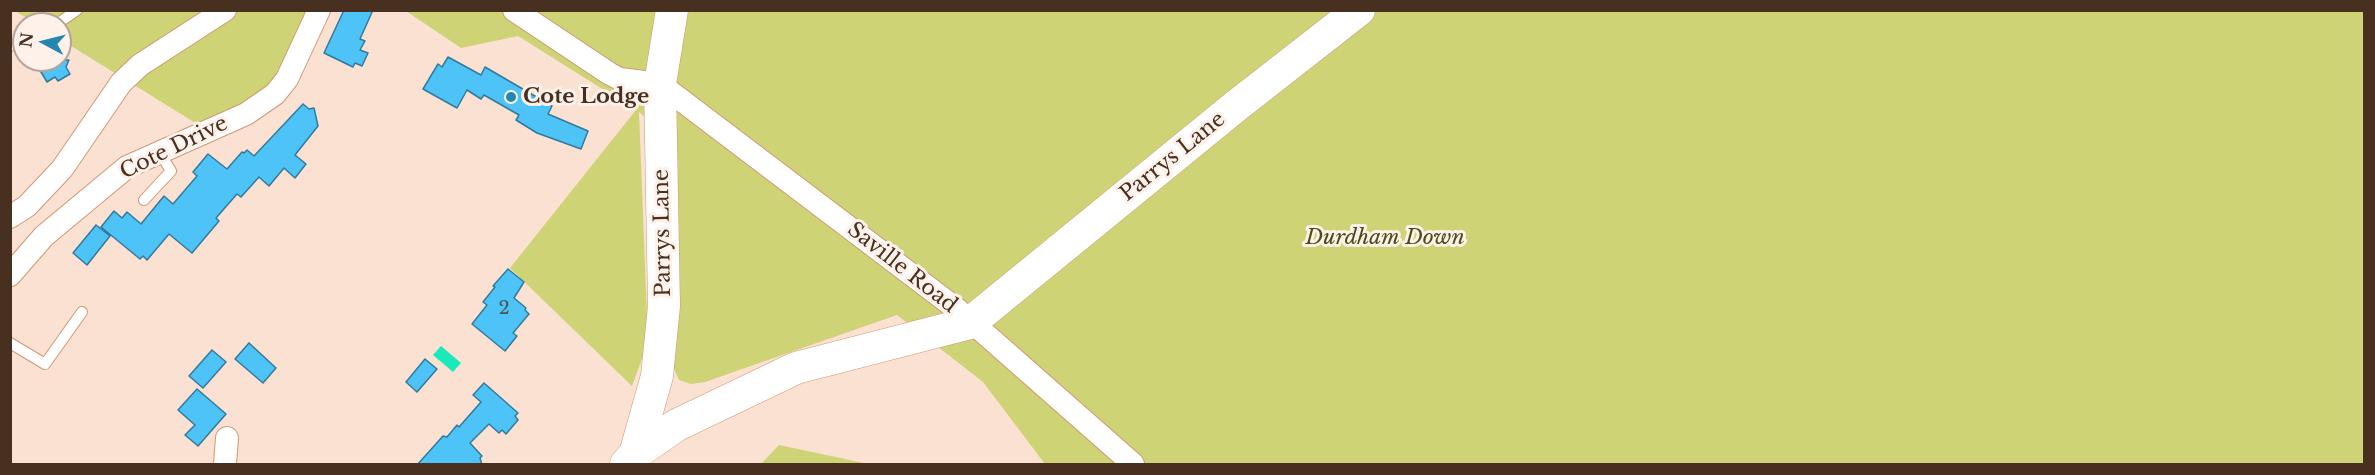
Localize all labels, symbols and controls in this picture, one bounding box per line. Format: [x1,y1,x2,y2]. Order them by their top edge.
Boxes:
north arrow [12,12,72,72]
text: N [15,31,37,49]
place label: Cote Lodge [523,84,649,110]
marker: Cote Lodge [504,90,518,104]
street label: Parrys Lane [1115,107,1231,207]
street label: Cote Drive [116,111,232,185]
street label: Parrys Lane [649,169,677,297]
street label: Saville Road [842,217,962,319]
park label: Durdham Down [1305,225,1465,251]
house number: 2 [498,298,510,320]

